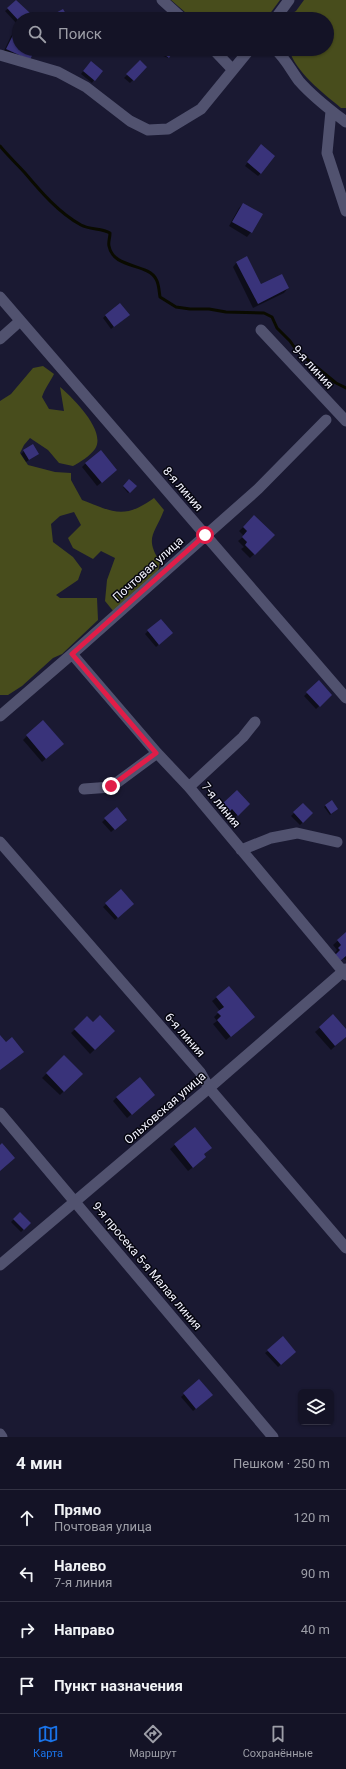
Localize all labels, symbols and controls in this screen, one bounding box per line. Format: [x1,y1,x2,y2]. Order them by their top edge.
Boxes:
search box [12,12,334,56]
icon: search [26,23,48,45]
text: Поиск [58,25,102,43]
street label: 9-я линия [289,343,337,391]
street label: 8-я линия [160,464,206,514]
route start [196,526,214,544]
street label: Почтовая улица [110,534,186,604]
route end [102,777,120,795]
street label: 7-я линия [199,780,243,830]
street label: 6-я линия [162,1010,208,1060]
street label: Ольховская улица [122,1069,208,1147]
street label: 9-я просека 5-я Малая линия [89,1199,205,1333]
map controls [298,1389,334,1425]
button: layers [298,1389,334,1425]
text: 4 мин [16,1453,62,1473]
text: Пешком · 250 m [233,1456,330,1471]
text: Прямо [54,1501,101,1519]
icon: ahead [16,1507,38,1529]
text: 120 m [293,1510,330,1525]
text: Почтовая улица [54,1519,152,1534]
text: Налево [54,1557,106,1575]
icon: left [16,1563,38,1585]
text: 90 m [301,1566,330,1581]
text: 7-я линия [54,1575,112,1590]
icon: right [16,1619,38,1641]
text: Направо [54,1621,115,1639]
text: 40 m [301,1622,330,1637]
icon: arrive [16,1675,38,1697]
text: Пункт назначения [54,1677,183,1695]
tab: Карта [33,1723,63,1760]
tab: Маршрут [129,1723,177,1760]
tab: Сохранённые [243,1723,313,1760]

